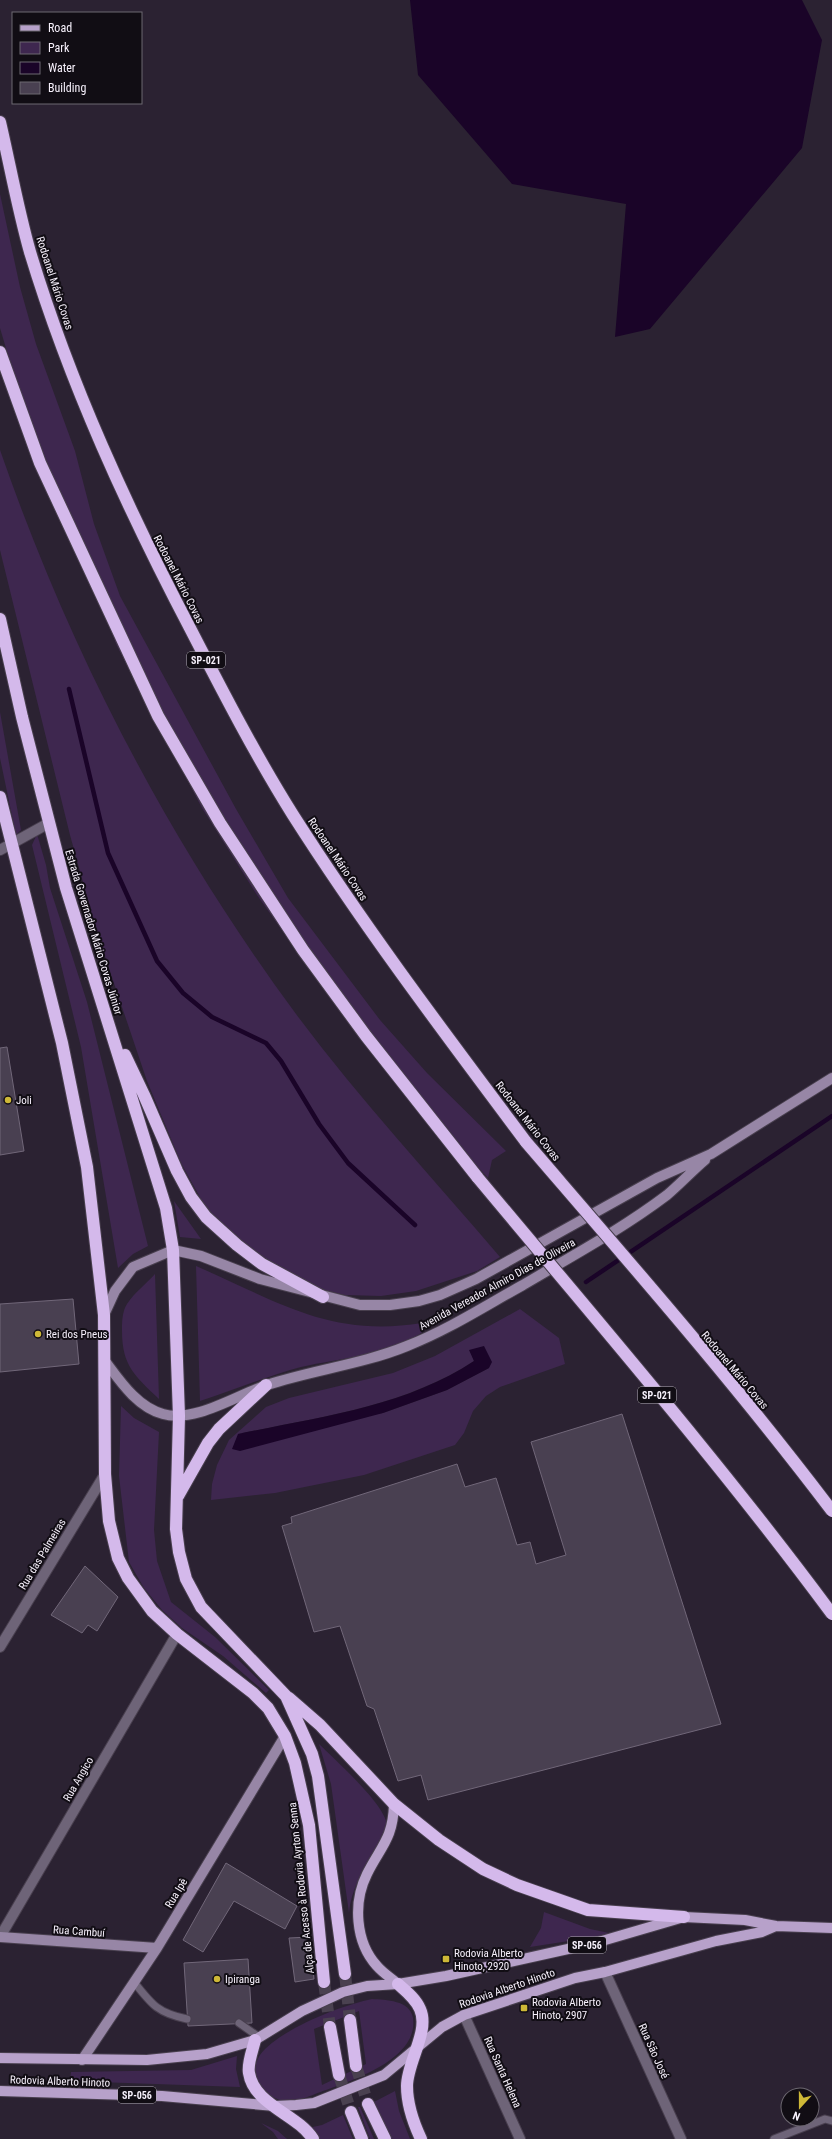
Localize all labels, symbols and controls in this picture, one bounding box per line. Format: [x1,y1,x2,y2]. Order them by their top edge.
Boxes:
legend [12,12,142,104]
text: Road [48,21,72,35]
text: Park [48,41,70,55]
text: Water [48,61,76,75]
text: Building [48,81,86,95]
street label: Rodoanel Mário Covas [33,235,76,331]
street label: Rodoanel Mário Covas [151,533,206,625]
road number: SP-021 [187,652,225,668]
street label: Rodoanel Mário Covas [305,815,370,903]
street label: Estrada Governador Mário Covas Júnior [62,848,125,1017]
street label: Rodoanel Mário Covas [493,1079,563,1164]
place label: Joli [16,1094,32,1107]
marker: Joli [3,1095,13,1105]
street label: Avenida Vereador Almiro Dias de Oliveira [417,1236,578,1333]
place label: Rei dos Pneus [46,1328,107,1341]
marker: Rei dos Pneus [33,1329,43,1339]
street label: Rodoanel Mário Covas [698,1329,771,1412]
road number: SP-021 [638,1387,676,1403]
street label: Rua das Palmeiras [16,1516,69,1592]
street label: Rua Angico [61,1754,97,1804]
street label: Alça de Acesso à Rodovia Ayrton Senna [286,1802,317,1974]
street label: Rua Ipê [163,1876,190,1910]
street label: Rua Cambuí [53,1923,106,1940]
road number: SP-056 [568,1937,606,1953]
place label: Rodovia Alberto Hinoto, 2920 [454,1947,523,1973]
marker: Rodovia Alberto Hinoto, 2920 [441,1954,451,1964]
street label: Rodovia Alberto Hinoto [458,1966,557,2011]
place label: Ipiranga [225,1973,260,1986]
marker: Ipiranga [212,1974,222,1984]
place label: Rodovia Alberto Hinoto, 2907 [532,1996,601,2022]
marker: Rodovia Alberto Hinoto, 2907 [519,2003,529,2013]
street label: Rua São José [636,2022,671,2081]
street label: Rua Santa Helena [481,2035,524,2110]
street label: Rodovia Alberto Hinoto [10,2073,111,2090]
road number: SP-056 [118,2087,156,2103]
north arrow [780,2087,820,2127]
text: N [791,2109,802,2123]

